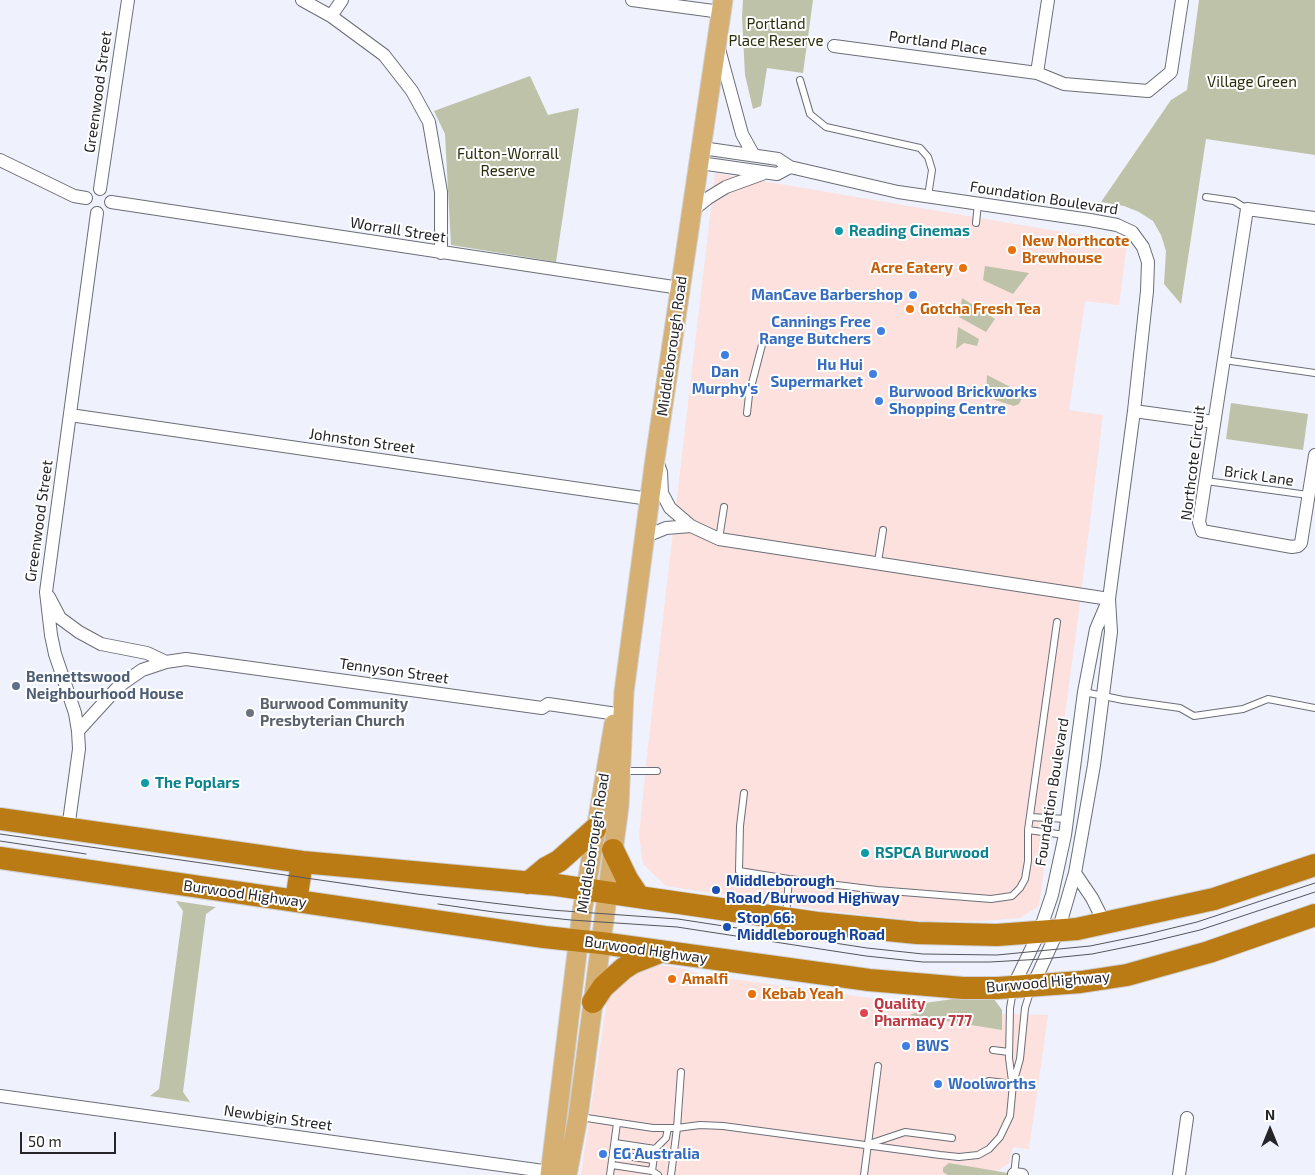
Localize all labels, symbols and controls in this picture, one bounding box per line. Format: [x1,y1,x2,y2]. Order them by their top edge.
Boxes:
park label: Portland Place Reserve [728,15,824,50]
street label: Portland Place [888,27,988,59]
street label: Greenwood Street [81,30,115,154]
park label: Village Green [1207,73,1297,91]
park label: Fulton-Worrall Reserve [457,145,559,180]
street label: Foundation Boulevard [969,177,1119,219]
street label: Worrall Street [349,214,447,246]
place label: Reading Cinemas [849,222,970,240]
marker: Reading Cinemas [833,225,845,237]
place label: New Northcote Brewhouse [1022,232,1129,267]
marker: New Northcote Brewhouse [1006,244,1018,256]
place label: Acre Eatery [871,259,953,277]
marker: Acre Eatery [957,262,969,274]
street label: Middleborough Road [653,275,691,417]
place label: ManCave Barbershop [751,286,903,304]
marker: ManCave Barbershop [907,289,919,301]
place label: Gotcha Fresh Tea [920,300,1041,318]
marker: Gotcha Fresh Tea [904,303,916,315]
place label: Cannings Free Range Butchers [759,313,871,348]
marker: Cannings Free Range Butchers [875,325,887,337]
marker: Dan Murphy's [719,349,731,361]
place label: Hu Hui Supermarket [771,356,863,391]
place label: Dan Murphy's [692,363,758,398]
marker: Hu Hui Supermarket [867,368,879,380]
place label: Burwood Brickworks Shopping Centre [889,383,1037,418]
marker: Burwood Brickworks Shopping Centre [873,395,885,407]
street label: Northcote Circuit [1177,404,1209,522]
street label: Johnston Street [308,425,416,457]
street label: Greenwood Street [22,459,56,583]
street label: Brick Lane [1223,462,1295,490]
street label: Tennyson Street [338,654,450,688]
place label: Bennettswood Neighbourhood House [26,668,184,703]
marker: Bennettswood Neighbourhood House [10,680,22,692]
place label: Burwood Community Presbyterian Church [260,695,408,730]
marker: Burwood Community Presbyterian Church [244,707,256,719]
street label: Foundation Boulevard [1031,717,1073,867]
street label: Middleborough Road [573,772,613,914]
place label: The Poplars [155,774,240,792]
marker: The Poplars [139,777,151,789]
place label: RSPCA Burwood [875,844,989,862]
marker: RSPCA Burwood [859,847,871,859]
place label: Middleborough Road/Burwood Highway [726,872,900,907]
street label: Burwood Highway [182,876,308,912]
marker: Middleborough Road/Burwood Highway [710,884,722,896]
place label: Stop 66: Middleborough Road [737,909,885,944]
marker: Stop 66: Middleborough Road [721,921,733,933]
street label: Burwood Highway [583,932,709,968]
street label: Burwood Highway [985,968,1111,996]
place label: Amalfi [682,970,728,988]
marker: Amalfi [666,973,678,985]
place label: Kebab Yeah [762,985,843,1003]
marker: Kebab Yeah [746,988,758,1000]
place label: Quality Pharmacy 777 [874,995,972,1030]
marker: Quality Pharmacy 777 [858,1007,870,1019]
place label: BWS [916,1037,949,1055]
marker: BWS [900,1040,912,1052]
place label: Woolworths [948,1075,1036,1093]
marker: Woolworths [932,1078,944,1090]
street label: Newbigin Street [223,1101,333,1135]
north arrow [1245,1105,1295,1155]
text: N [1265,1106,1275,1123]
scale bar [22,1122,119,1154]
text: 50 m [28,1132,62,1150]
place label: EG Australia [613,1145,700,1163]
marker: EG Australia [597,1148,609,1160]

